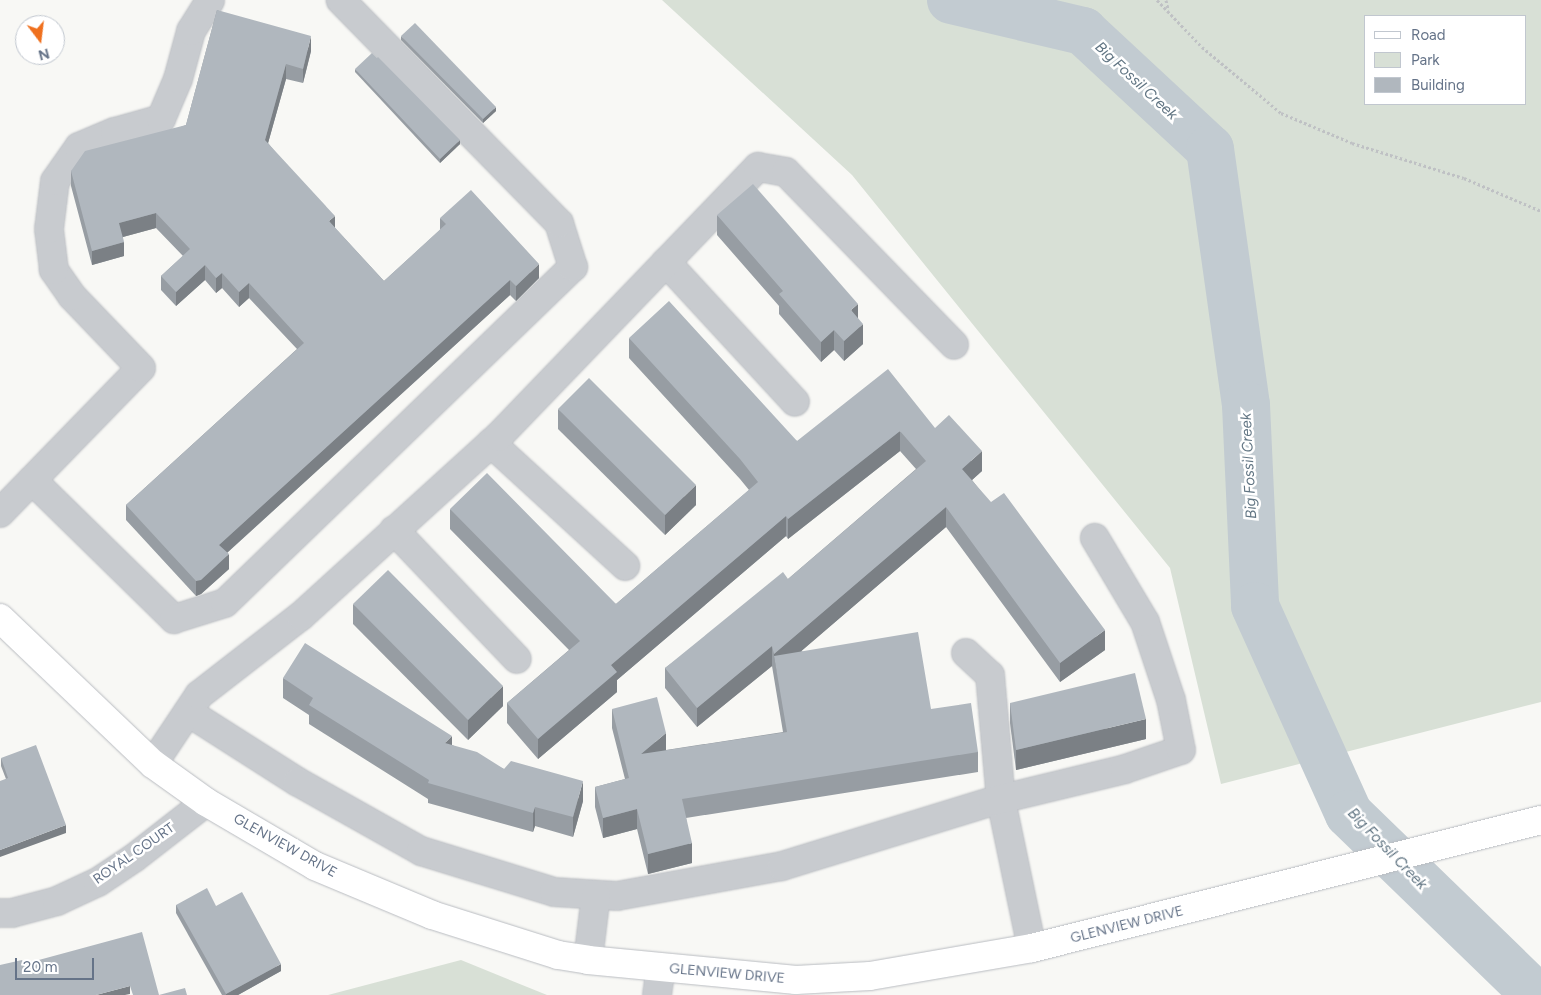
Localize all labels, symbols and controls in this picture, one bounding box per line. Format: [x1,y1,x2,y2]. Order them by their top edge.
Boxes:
north arrow [15,15,65,65]
legend [1364,15,1526,105]
text: Road [1411,26,1446,44]
water label: Big Fossil Creek [1091,38,1181,124]
text: N [36,44,51,64]
text: Park [1411,51,1440,69]
text: Building [1411,76,1465,94]
water label: Big Fossil Creek [1237,413,1261,519]
water label: Big Fossil Creek [1344,805,1430,893]
street label: GLENVIEW DRIVE [230,811,340,881]
street label: ROYAL COURT [90,820,178,888]
street label: GLENVIEW DRIVE [1069,903,1185,947]
scale bar [18,948,96,980]
text: 20 m [23,958,57,976]
street label: GLENVIEW DRIVE [669,961,785,987]

